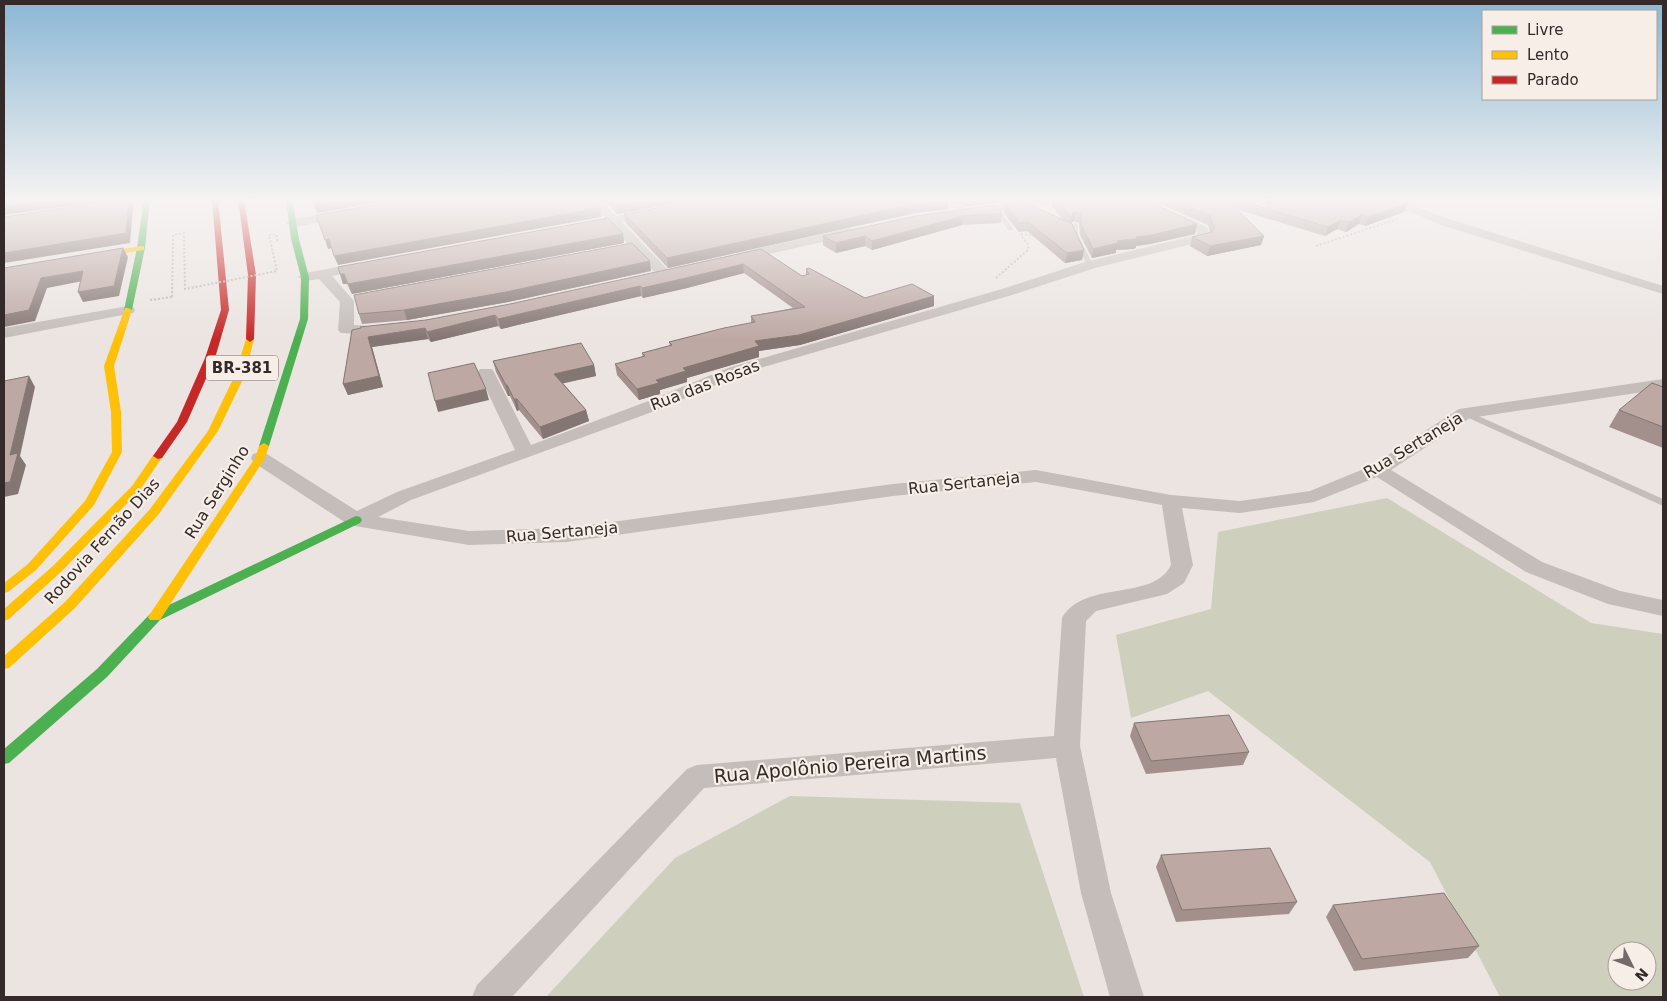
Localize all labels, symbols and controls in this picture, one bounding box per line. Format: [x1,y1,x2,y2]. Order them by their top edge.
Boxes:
legend [1482,10,1657,100]
text: Livre [1527,21,1563,39]
text: Lento [1527,46,1569,64]
text: Parado [1527,71,1579,89]
street label: Rua das Rosas [648,355,762,415]
road number: BR-381 [206,356,278,380]
street label: Rua Sertaneja [1360,408,1466,482]
street label: Rua Serginho [181,442,253,542]
street label: Rua Sertaneja [907,468,1021,498]
street label: Rodovia Fernão Dias [40,474,164,608]
street label: Rua Sertaneja [505,518,619,546]
street label: Rua Apolônio Pereira Martins [713,741,987,787]
north arrow [1607,941,1657,991]
text: N [1632,965,1652,984]

